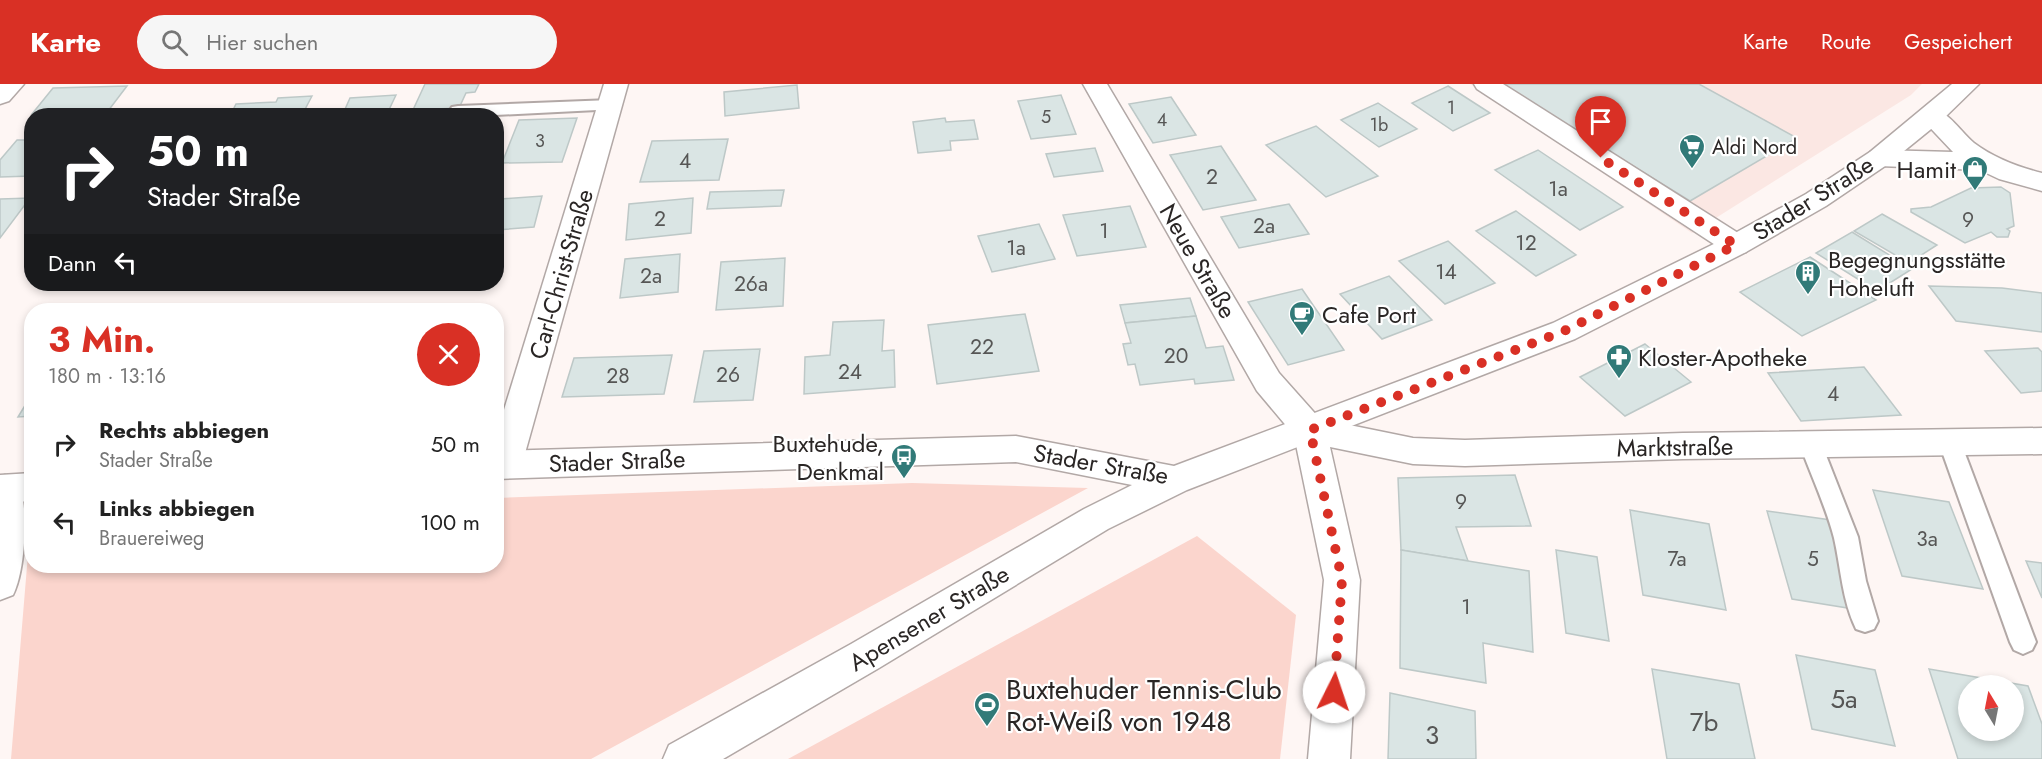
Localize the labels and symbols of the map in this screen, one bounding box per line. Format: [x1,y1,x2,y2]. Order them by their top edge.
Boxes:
house number: 1 [1447,95,1455,121]
pin [1575,96,1626,158]
house number: 5 [1041,104,1051,130]
house number: 4 [1157,107,1167,133]
house number: 1b [1370,112,1388,138]
house number: 3 [535,128,545,154]
supermarket icon: Aldi Nord [1677,132,1707,170]
place label: Aldi Nord [1712,133,1797,162]
house number: 4 [679,146,691,176]
street label: Stader Straße [1746,147,1880,249]
place label: Hamit [1897,152,1956,187]
shop icon: Hamit [1960,154,1990,192]
house number: 2 [1206,162,1218,192]
house number: 1a [1548,174,1568,204]
street label: Carl-Christ-Straße [520,185,602,363]
street label: Neue Straße [1151,197,1245,325]
house number: 2 [654,204,666,234]
house number: 9 [1962,205,1974,235]
house number: 2a [1253,211,1275,241]
house number: 1 [1099,216,1109,246]
house number: 12 [1515,228,1537,258]
house number: 1a [1006,233,1026,263]
place label: Begegnungsstätte Hoheluft [1828,242,2006,305]
house number: 14 [1435,257,1457,287]
building icon: Begegnungsstätte Hoheluft [1793,258,1823,296]
house number: 2a [640,261,662,291]
house number: 26a [734,269,768,299]
place label: Cafe Port [1322,297,1416,332]
cafe icon: Cafe Port [1287,299,1317,337]
house number: 22 [970,332,994,362]
place label: Kloster-Apotheke [1638,340,1807,375]
house number: 20 [1164,341,1188,371]
pharmacy icon: Kloster-Apotheke [1604,342,1634,380]
house number: 24 [838,357,862,387]
house number: 26 [716,360,740,390]
house number: 28 [606,361,630,391]
house number: 4 [1827,379,1839,409]
place label: Buxtehude, Denkmal [772,426,884,489]
street label: Marktstraße [1616,428,1734,466]
street label: Stader Straße [1031,435,1171,493]
street label: Stader Straße [548,441,686,481]
bus stop icon: Buxtehude, Denkmal [889,442,919,480]
house number: 9 [1455,487,1467,517]
house number: 3a [1916,524,1938,554]
house number: 7a [1667,544,1687,574]
house number: 5 [1807,544,1819,574]
street label: Apensener Straße [842,556,1016,680]
house number: 1 [1461,592,1471,622]
position arrow [1302,660,1366,724]
place label: Buxtehuder Tennis-Club Rot-Weiß von 1948 [1006,669,1282,742]
north arrow [1958,675,2024,741]
house number: 5a [1830,680,1858,718]
sports icon: Buxtehuder Tennis-Club Rot-Weiß von 1948 [972,690,1002,728]
house number: 7b [1690,703,1718,741]
house number: 3 [1425,716,1439,754]

